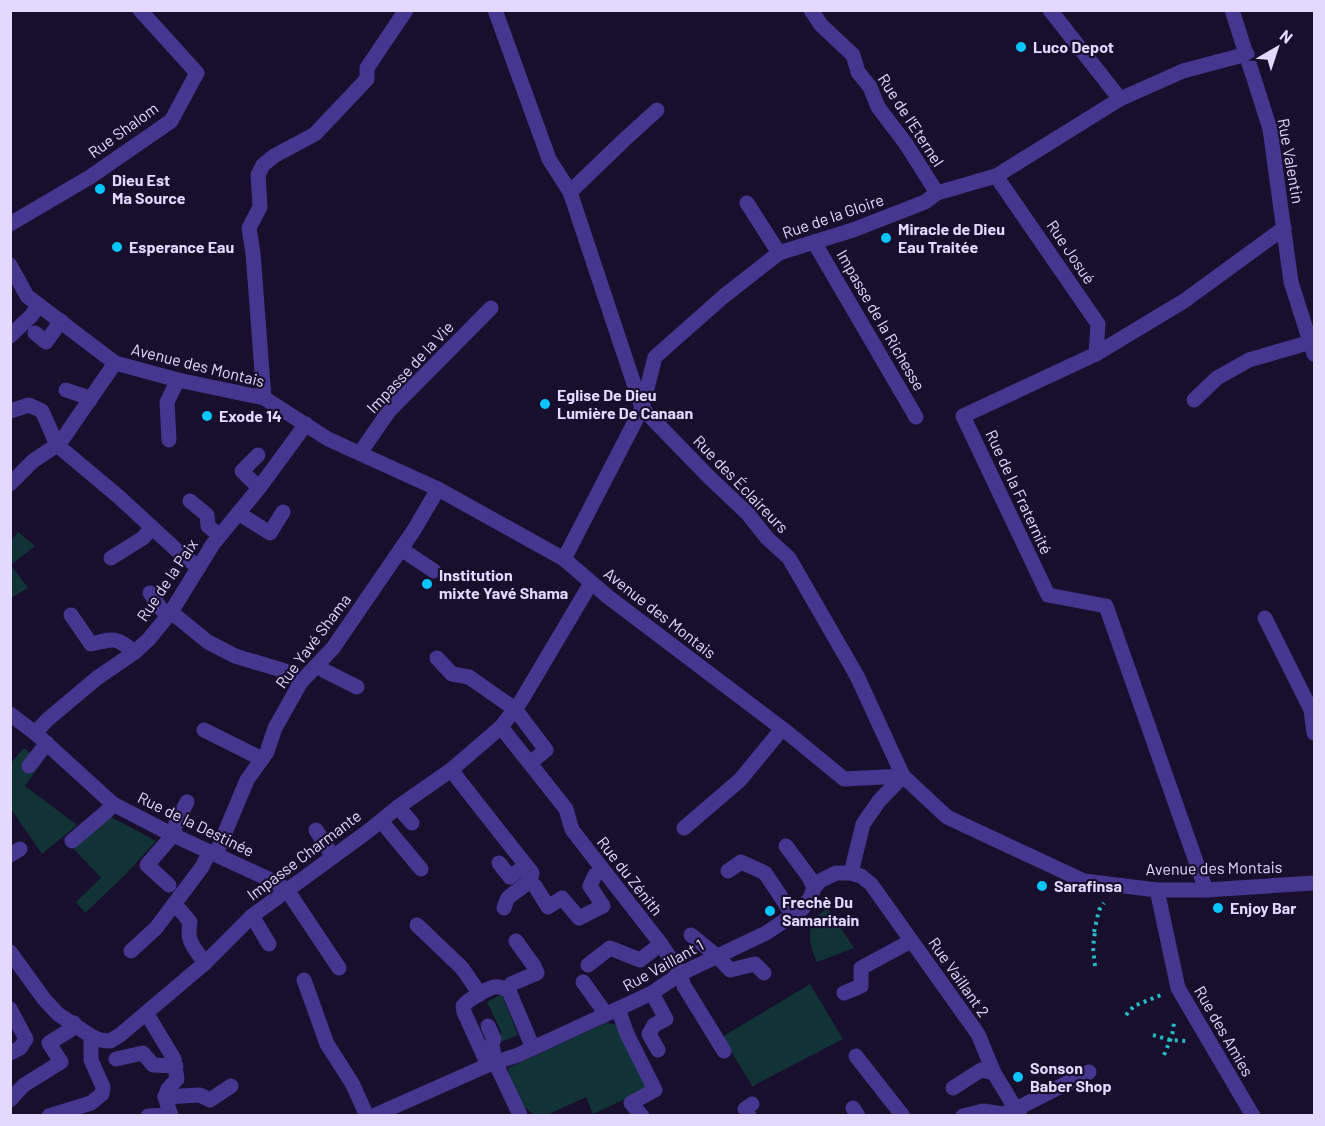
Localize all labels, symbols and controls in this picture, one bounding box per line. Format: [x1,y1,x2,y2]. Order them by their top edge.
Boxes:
north arrow [1247,18,1307,78]
text: N [1277,25,1297,47]
place label: Luco Depot [1033,37,1114,56]
marker: Luco Depot [1014,40,1028,54]
street label: Rue de l'Eternel [874,70,948,170]
street label: Rue Shalom [84,98,161,161]
street label: Rue Valentin [1275,117,1308,205]
place label: Dieu Est Ma Source [112,170,186,207]
marker: Dieu Est Ma Source [93,182,107,196]
street label: Rue de la Gloire [780,189,886,242]
street label: Rue Josué [1043,216,1100,287]
place label: Miracle de Dieu Eau Traitée [898,219,1005,256]
marker: Miracle de Dieu Eau Traitée [879,231,893,245]
place label: Esperance Eau [129,237,234,256]
marker: Esperance Eau [110,240,124,254]
street label: Impasse de la Richesse [833,246,930,394]
street label: Impasse de la Vie [362,317,457,417]
street label: Avenue des Montais [130,339,267,390]
place label: Eglise De Dieu Lumière De Canaan [557,385,693,422]
marker: Eglise De Dieu Lumière De Canaan [538,397,552,411]
place label: Exode 14 [219,406,282,425]
marker: Exode 14 [200,409,214,423]
street label: Rue de la Fraternité [982,427,1057,557]
street label: Rue des Éclaireurs [690,431,793,536]
street label: Rue de la Paix [132,535,201,624]
street label: Avenue des Montais [601,563,720,662]
place label: Institution mixte Yavé Shama [439,565,568,602]
marker: Institution mixte Yavé Shama [420,577,434,591]
street label: Rue Yavé Shama [271,590,354,692]
street label: Rue de la Destinée [135,787,257,860]
street label: Impasse Charmante [243,806,364,904]
street label: Rue du Zénith [594,832,667,919]
street label: Avenue des Montais [1146,857,1282,878]
place label: Sarafinsa [1054,876,1122,895]
marker: Sarafinsa [1035,879,1049,893]
place label: Frechè Du Samaritain [782,892,859,929]
place label: Enjoy Bar [1230,898,1296,917]
marker: Enjoy Bar [1211,901,1225,915]
marker: Frechè Du Samaritain [763,904,777,918]
street label: Rue Vaillant 2 [925,933,994,1020]
street label: Rue Vaillant 1 [619,934,707,995]
street label: Rue des Amies [1191,982,1258,1079]
place label: Sonson Baber Shop [1030,1058,1112,1095]
marker: Sonson Baber Shop [1011,1070,1025,1084]

